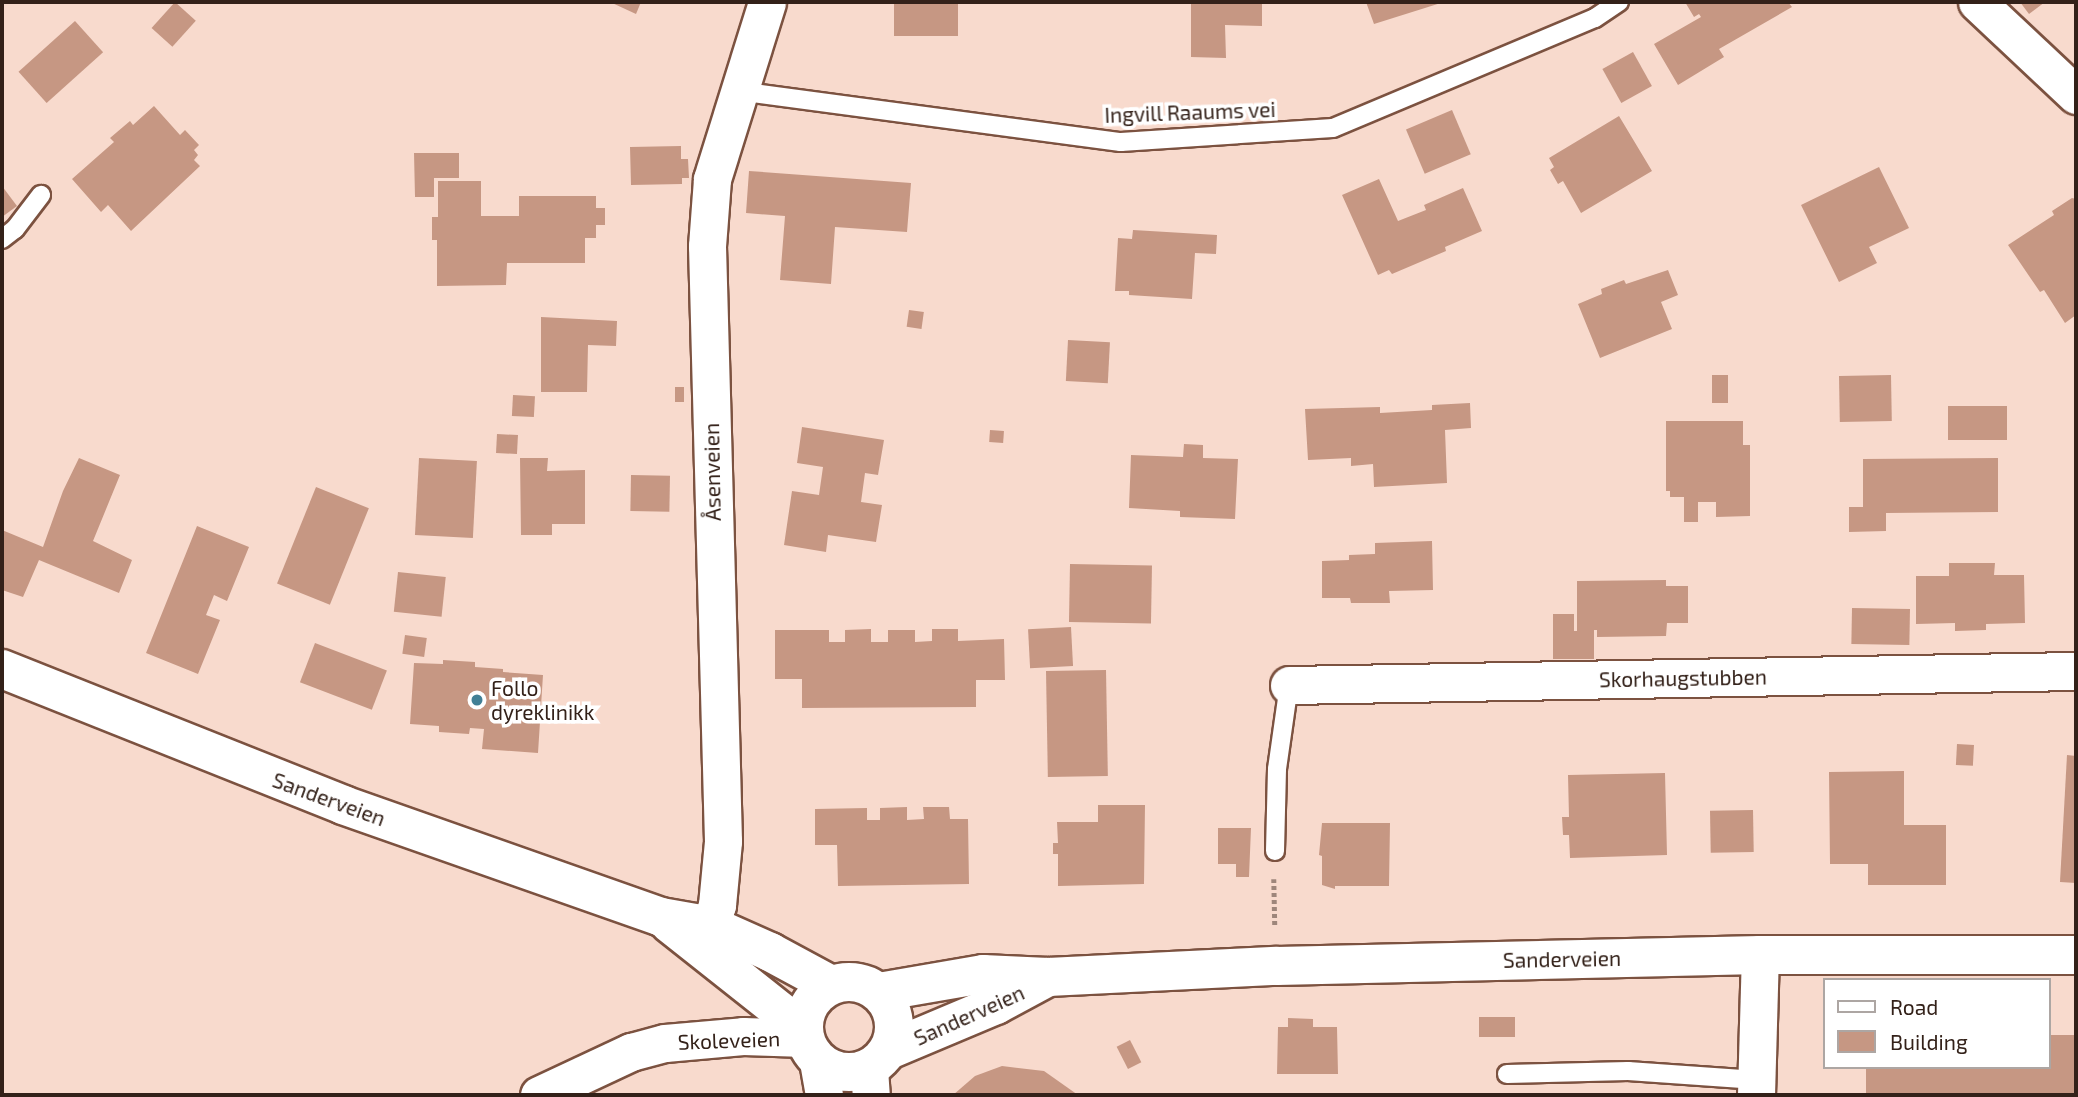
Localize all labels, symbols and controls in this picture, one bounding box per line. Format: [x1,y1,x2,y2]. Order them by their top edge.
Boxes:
street label: Ingvill Raaums vei [1104,96,1276,128]
street label: Åsenveien [699,423,725,521]
street label: Skorhaugstubben [1599,664,1767,692]
place label: Follo dyreklinikk [491,675,594,725]
marker: Follo dyreklinikk [469,692,485,708]
street label: Sanderveien [269,767,389,831]
street label: Sanderveien [1503,945,1621,973]
legend [1822,978,2050,1069]
street label: Sanderveien [910,979,1028,1051]
text: Road [1890,994,1938,1019]
street label: Skoleveien [677,1026,781,1054]
text: Building [1890,1029,1968,1054]

